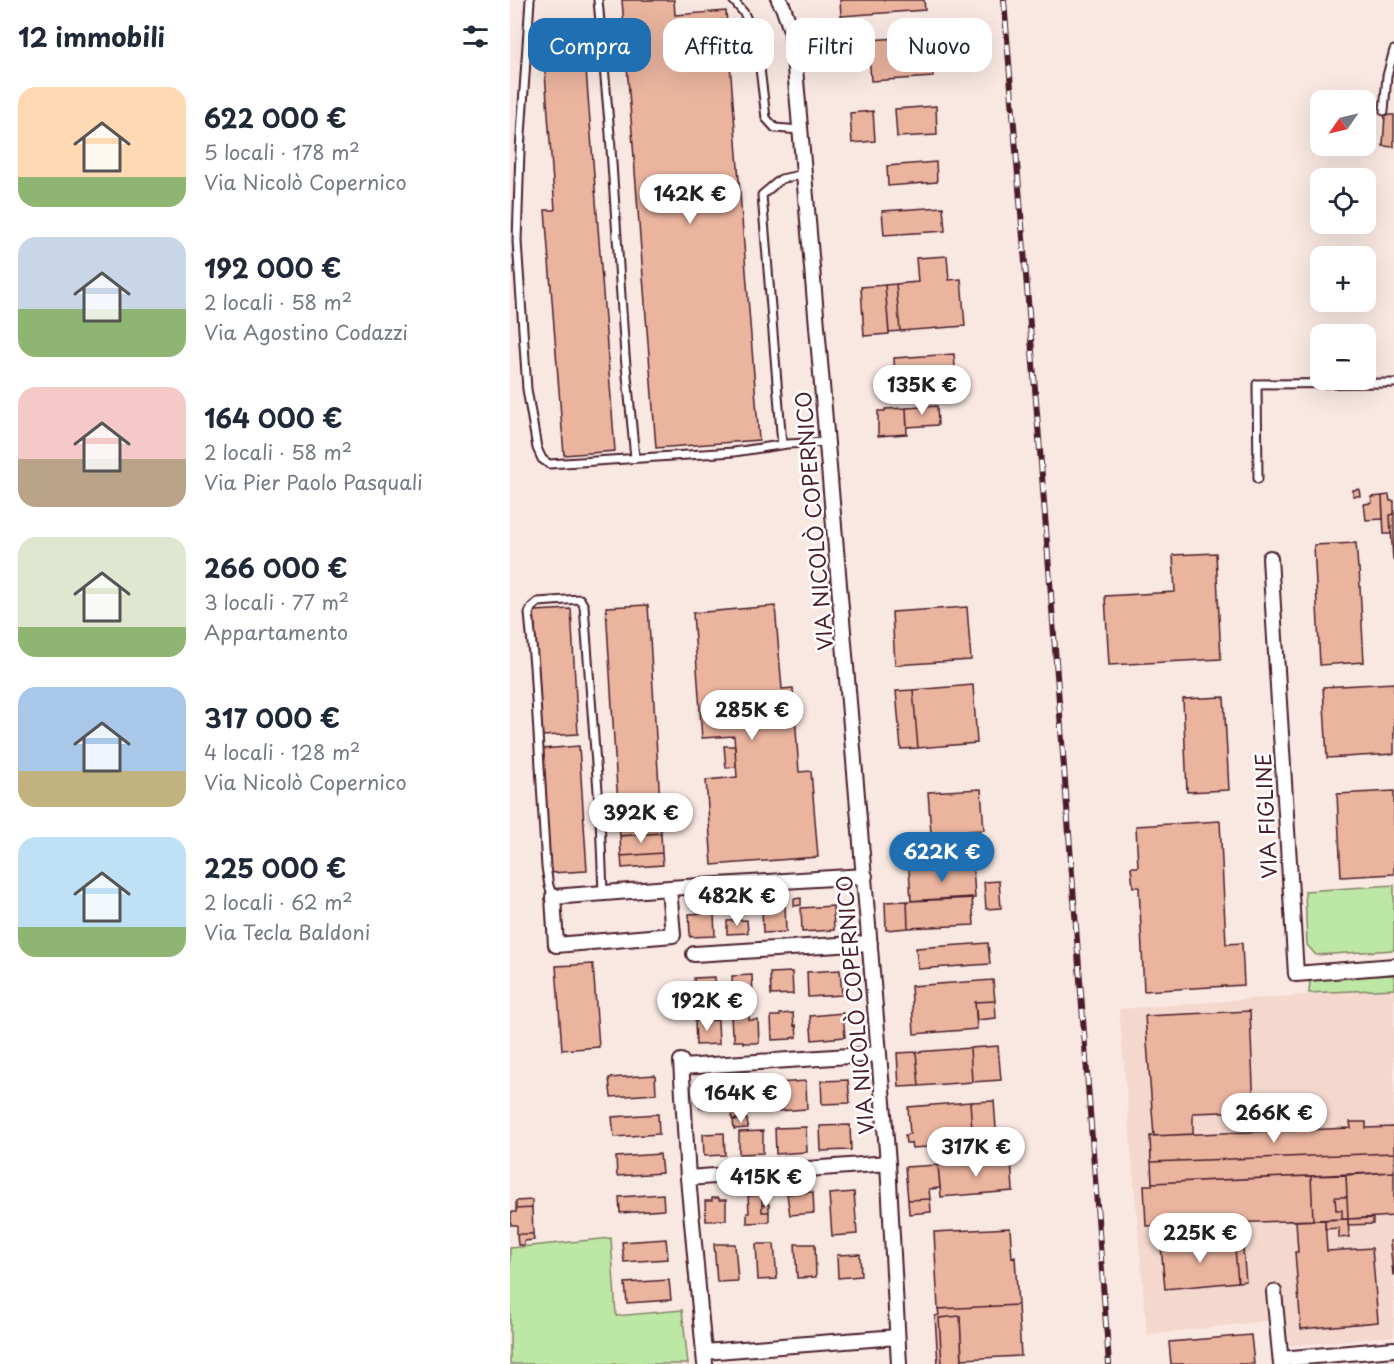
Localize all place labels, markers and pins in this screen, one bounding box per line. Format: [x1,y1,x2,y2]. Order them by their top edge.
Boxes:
pin: 142K € [641,174,739,225]
pin: 135K € [873,365,971,416]
pin: 285K € [703,690,801,741]
pin: 392K € [592,793,690,844]
pin: 622K € [893,832,991,883]
pin: 482K € [688,876,786,927]
pin: 192K € [658,981,756,1032]
pin: 164K € [692,1073,790,1124]
pin: 266K € [1225,1093,1323,1144]
pin: 317K € [927,1127,1025,1178]
pin: 415K € [717,1157,815,1208]
pin: 225K € [1151,1213,1249,1264]

